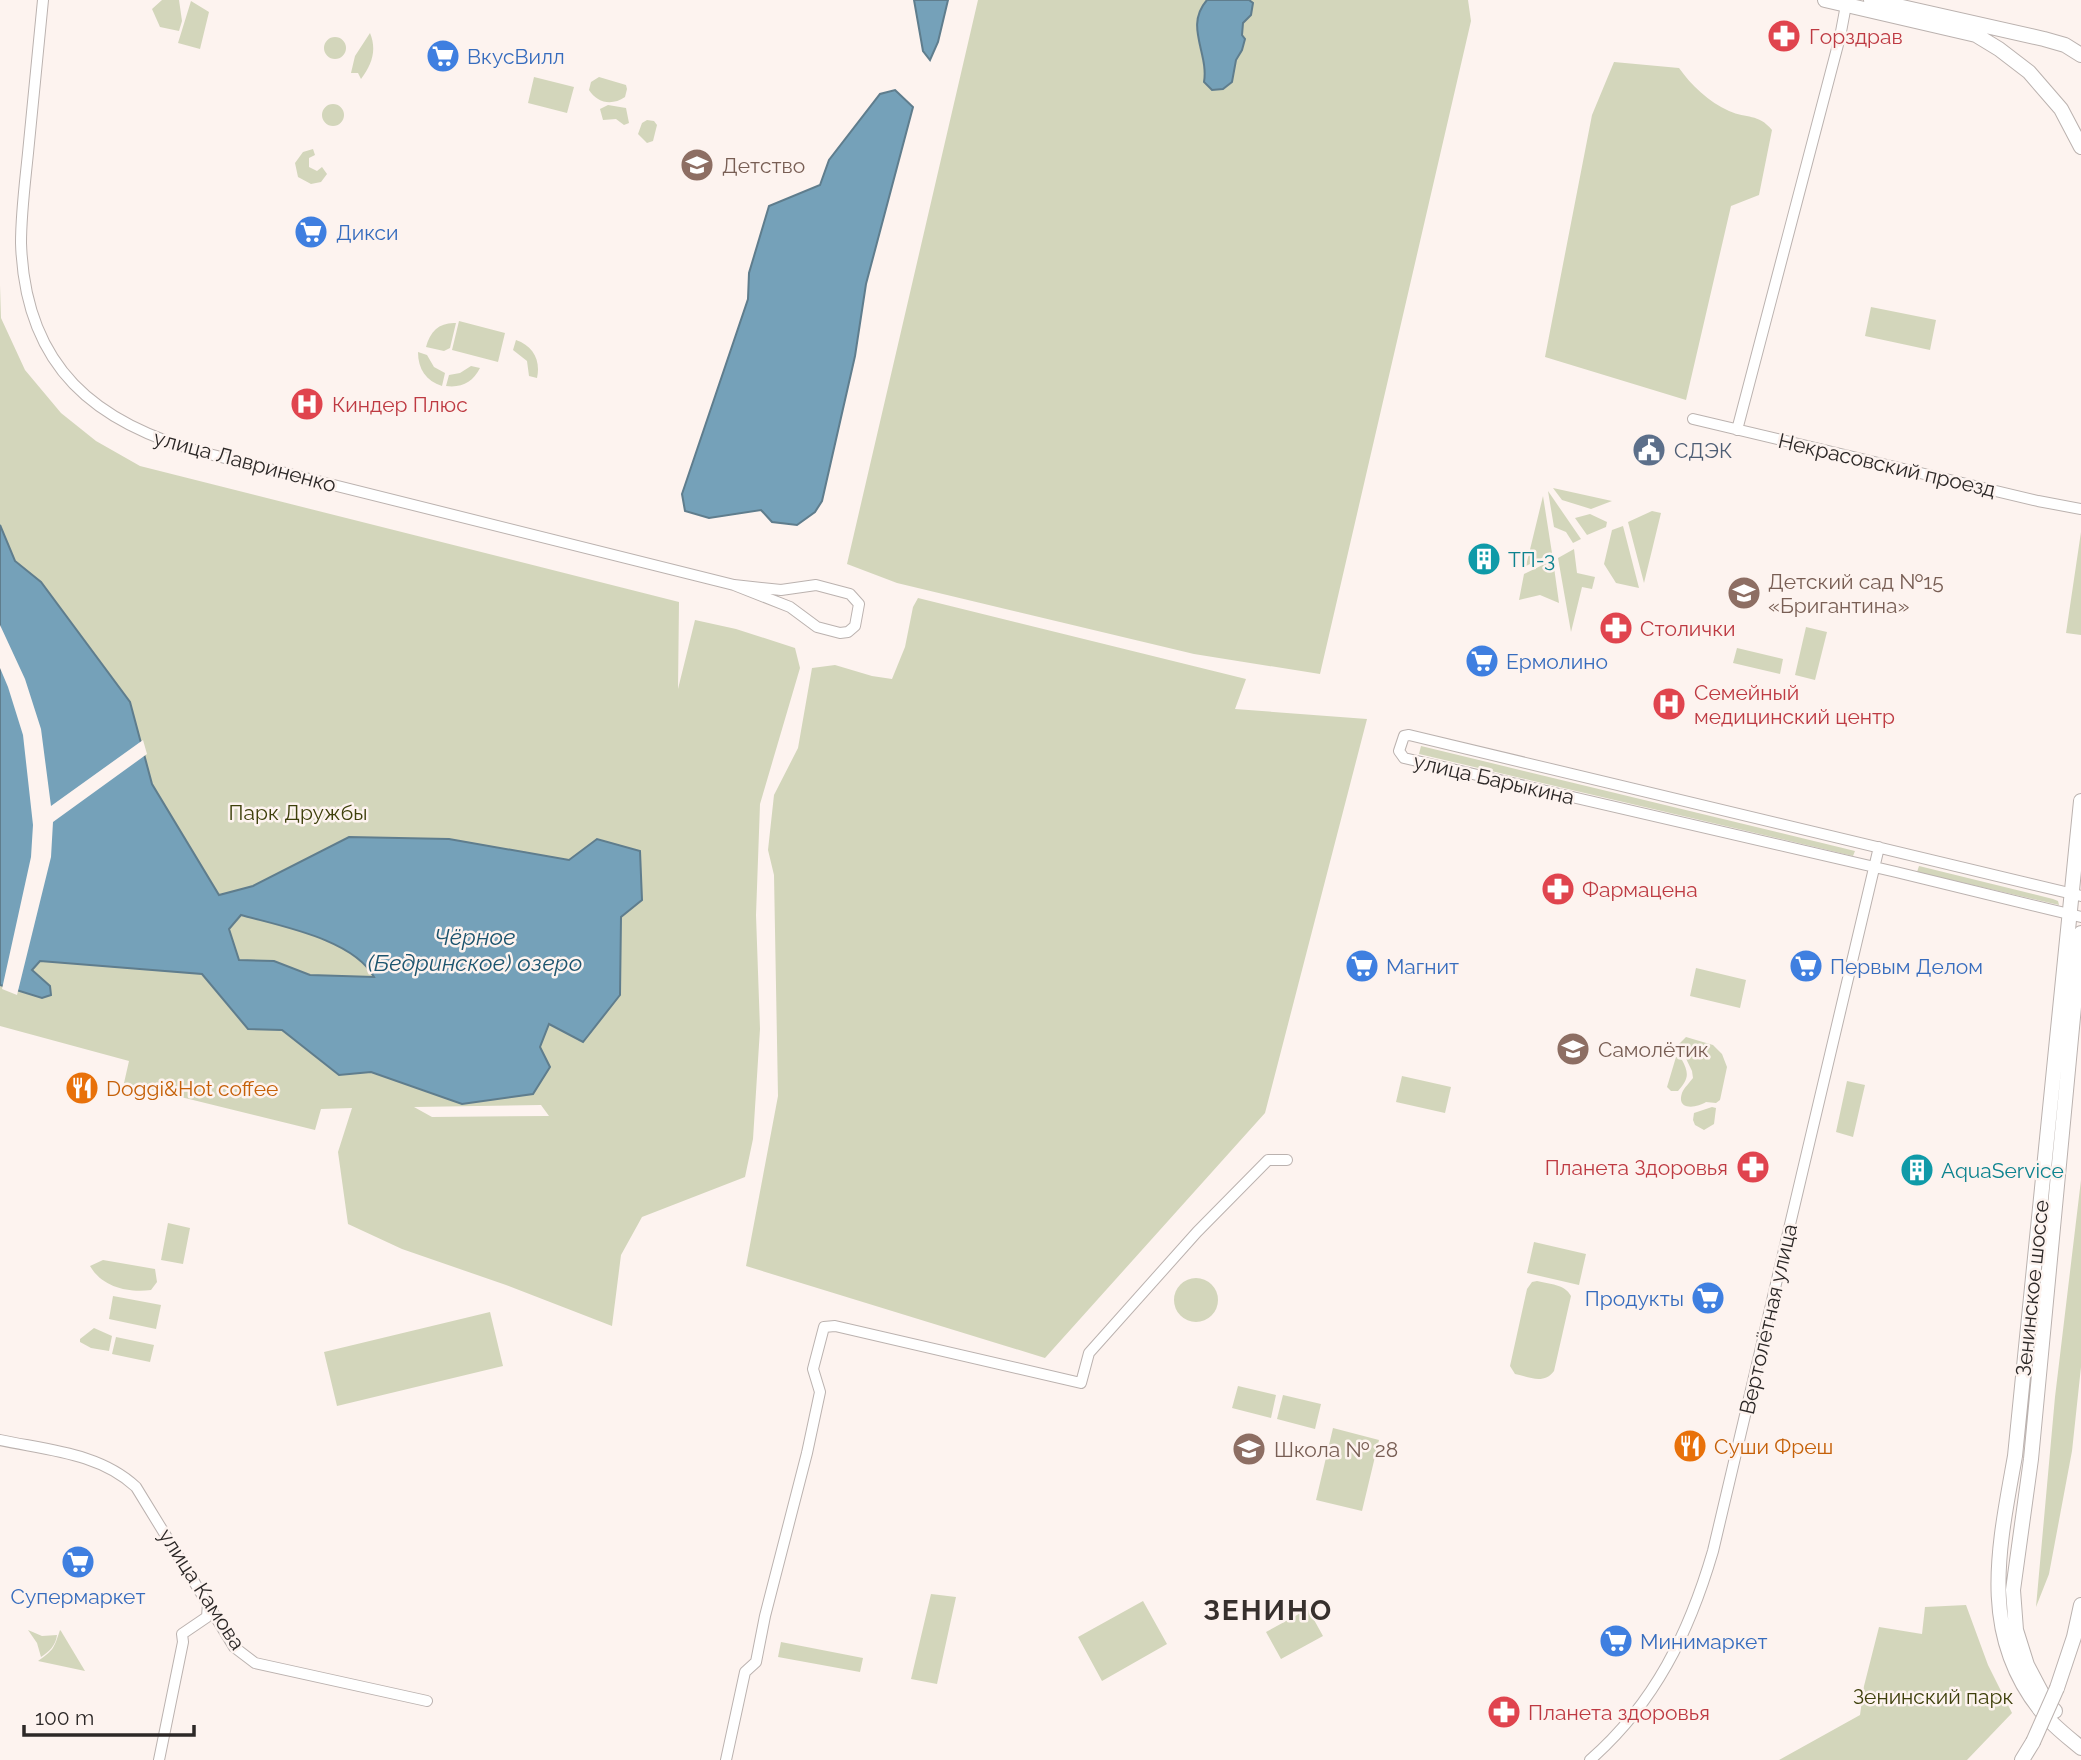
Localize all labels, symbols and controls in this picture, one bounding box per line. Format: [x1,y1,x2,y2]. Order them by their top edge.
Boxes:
pharmacy icon: Горздрав [1765,17,1803,55]
place label: Горздрав [1809,24,1903,49]
supermarket icon: ВкусВилл [424,37,462,75]
place label: ВкусВилл [467,44,565,69]
school or university icon: Детство [678,146,716,184]
place label: Детство [722,153,805,178]
supermarket icon: Дикси [292,213,330,251]
place label: Дикси [336,220,399,245]
hospital icon: Киндер Плюс [288,385,326,423]
place label: Киндер Плюс [332,392,468,417]
street label: улица Лавриненко [151,425,339,497]
street label: Некрасовский проезд [1776,428,1998,502]
public building icon: СДЭК [1630,431,1668,469]
place label: СДЭК [1674,438,1732,463]
building icon: ТП-3 [1465,540,1503,578]
place label: ТП-3 [1508,547,1555,572]
place label: Детский сад №15 «Бригантина» [1768,569,1944,618]
school or university icon: Детский сад №15 «Бригантина» [1725,574,1763,612]
pharmacy icon: Столички [1597,609,1635,647]
place label: Столички [1640,616,1736,641]
supermarket icon: Ермолино [1463,642,1501,680]
place label: Ермолино [1506,649,1608,674]
place label: Семейный медицинский центр [1694,680,1895,729]
hospital icon: Семейный медицинский центр [1650,685,1688,723]
street label: улица Барыкина [1411,748,1577,810]
park label: Парк Дружбы [229,800,367,825]
pharmacy icon: Фармацена [1539,870,1577,908]
place label: Фармацена [1582,877,1698,902]
water label: Чёрное (Бедринское) озеро [368,923,582,976]
supermarket icon: Магнит [1343,947,1381,985]
supermarket icon: Первым Делом [1787,947,1825,985]
place label: Магнит [1386,954,1459,979]
place label: Первым Делом [1830,954,1983,979]
school or university icon: Самолётик [1554,1030,1592,1068]
place label: Самолётик [1598,1037,1709,1062]
restaurant icon: Doggi&Hot coffee [63,1069,101,1107]
place label: Doggi&Hot coffee [106,1076,278,1101]
pharmacy icon: Планета Здоровья [1734,1148,1772,1186]
building icon: AquaService [1898,1151,1936,1189]
place label: Планета Здоровья [1545,1155,1728,1180]
place label: AquaService [1941,1158,2064,1183]
street label: Зенинское шоссе [2010,1199,2054,1377]
street label: Вертолётная улица [1734,1221,1802,1417]
supermarket icon: Продукты [1689,1279,1727,1317]
place label: Продукты [1585,1286,1684,1311]
restaurant icon: Суши Фреш [1671,1427,1709,1465]
school or university icon: Школа № 28 [1230,1430,1268,1468]
place label: Суши Фреш [1714,1434,1833,1459]
place label: Школа № 28 [1274,1437,1398,1462]
street label: улица Камова [154,1524,250,1654]
supermarket icon: Супермаркет [59,1543,97,1581]
place label: Супермаркет [11,1584,145,1609]
district label: ЗЕНИНО [1203,1594,1333,1627]
supermarket icon: Минимаркет [1597,1622,1635,1660]
place label: Минимаркет [1640,1629,1767,1654]
park label: Зенинский парк [1853,1684,2013,1709]
pharmacy icon: Планета здоровья [1485,1693,1523,1731]
scale bar [24,1694,194,1738]
place label: Планета здоровья [1528,1700,1710,1725]
text: 100 m [35,1705,94,1730]

